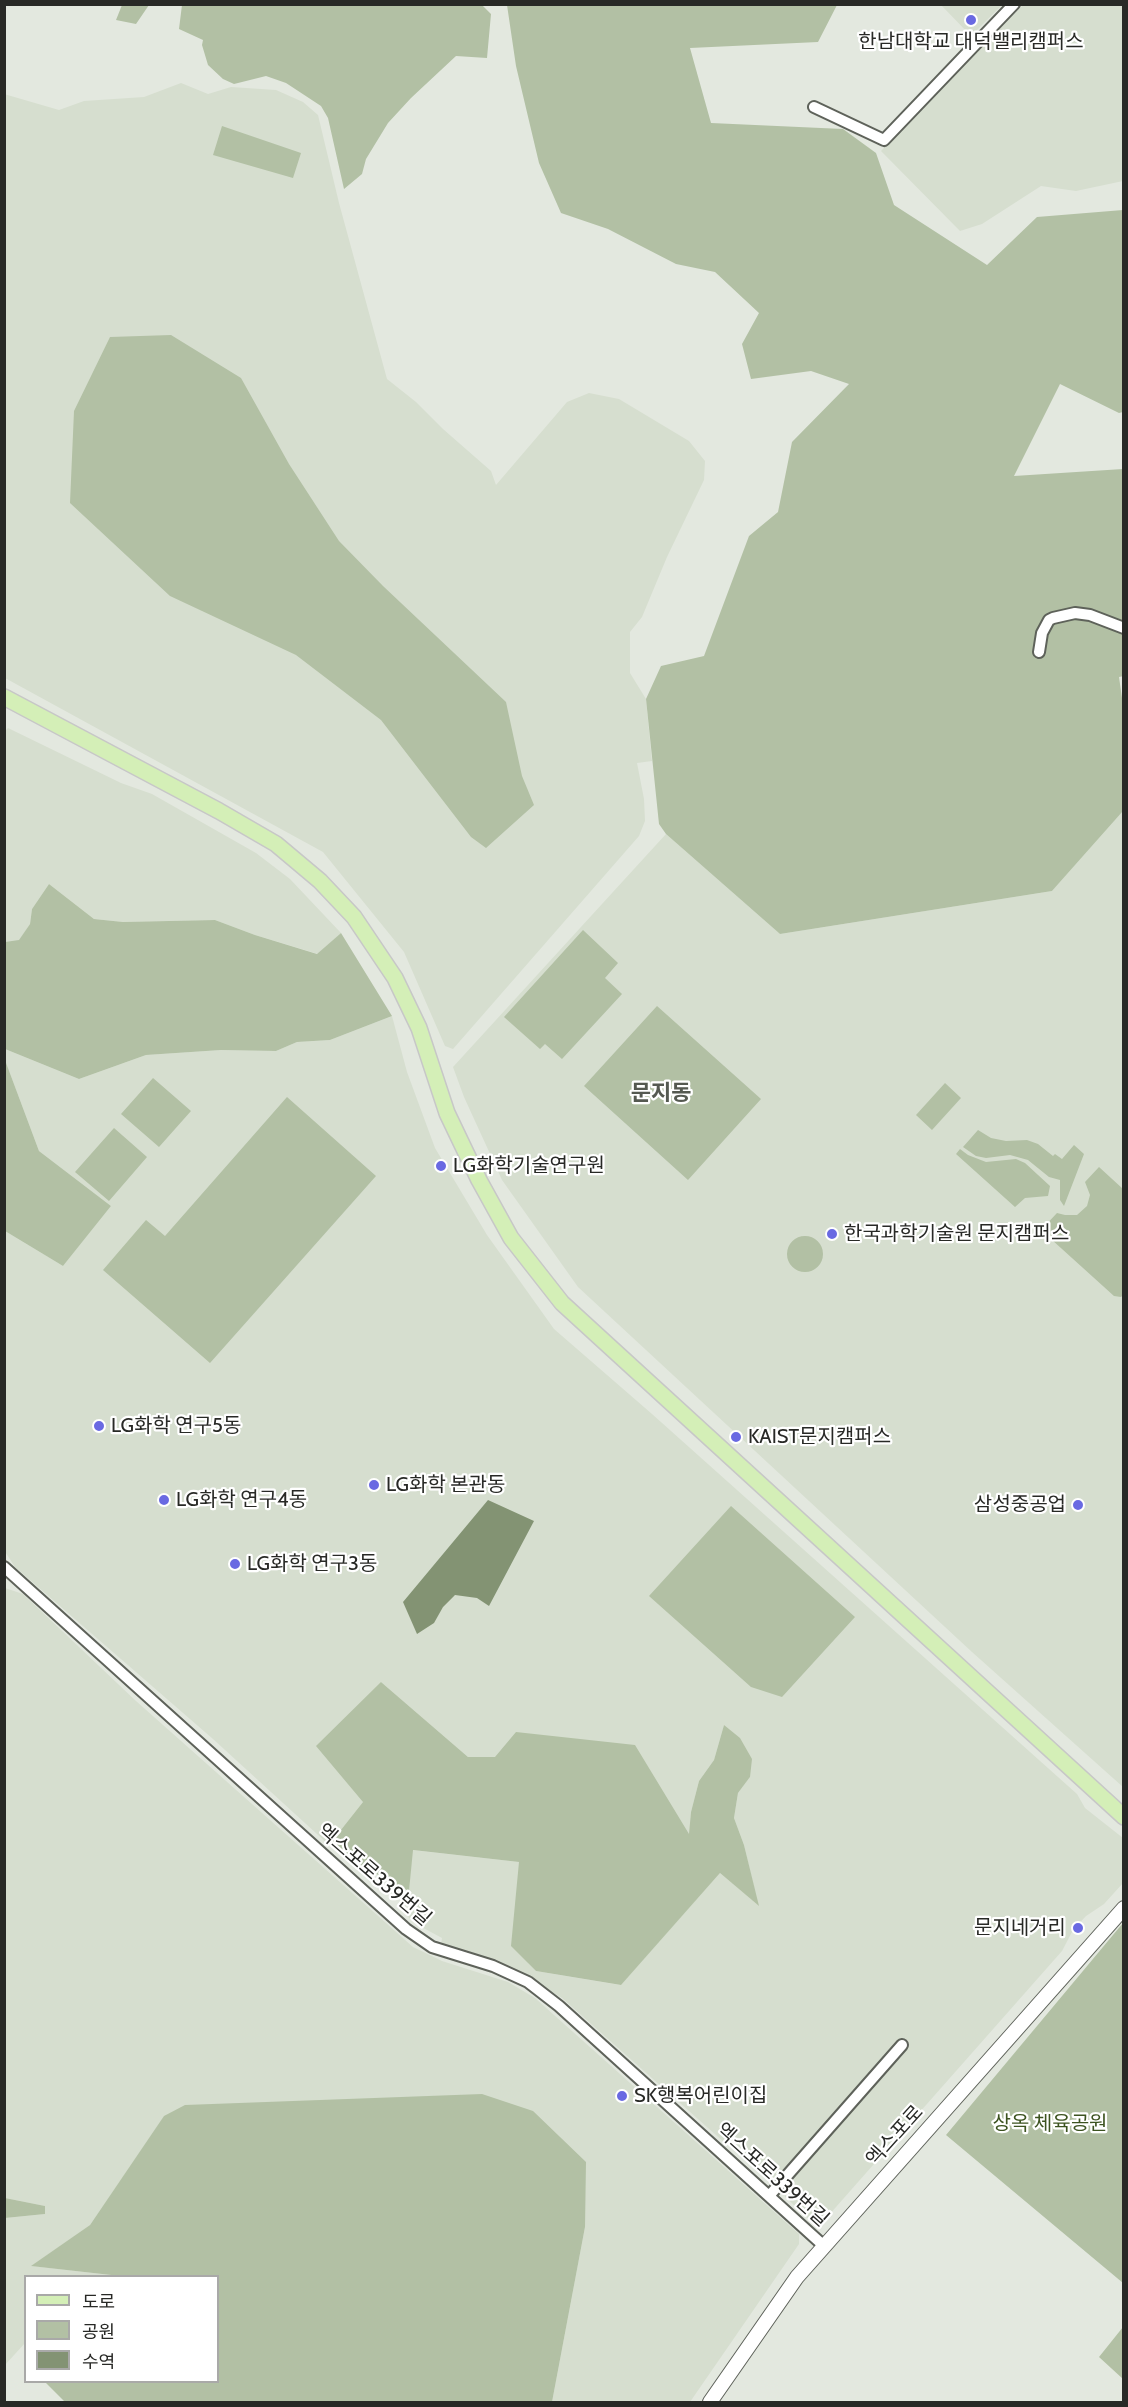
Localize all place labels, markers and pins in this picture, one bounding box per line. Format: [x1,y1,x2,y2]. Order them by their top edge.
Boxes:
marker: 한남대학교 대덕밸리캠퍼스 [964,13,978,27]
place label: 한남대학교 대덕밸리캠퍼스 [858,30,1084,54]
place label: LG화학기술연구원 [453,1154,605,1178]
marker: LG화학기술연구원 [434,1159,448,1173]
place label: 한국과학기술원 문지캠퍼스 [844,1222,1069,1246]
marker: 한국과학기술원 문지캠퍼스 [825,1227,839,1241]
place label: LG화학 연구5동 [111,1414,241,1438]
marker: LG화학 연구5동 [92,1419,106,1433]
place label: KAIST문지캠퍼스 [748,1425,891,1449]
marker: KAIST문지캠퍼스 [729,1430,743,1444]
place label: LG화학 본관동 [386,1473,505,1497]
marker: LG화학 본관동 [367,1478,381,1492]
place label: LG화학 연구4동 [176,1488,307,1512]
marker: LG화학 연구4동 [157,1493,171,1507]
place label: 삼성중공업 [974,1493,1066,1517]
marker: 삼성중공업 [1071,1498,1085,1512]
place label: LG화학 연구3동 [247,1552,377,1576]
marker: LG화학 연구3동 [228,1557,242,1571]
place label: 문지네거리 [974,1916,1066,1940]
marker: 문지네거리 [1071,1921,1085,1935]
place label: SK행복어린이집 [634,2084,767,2108]
marker: SK행복어린이집 [615,2089,629,2103]

